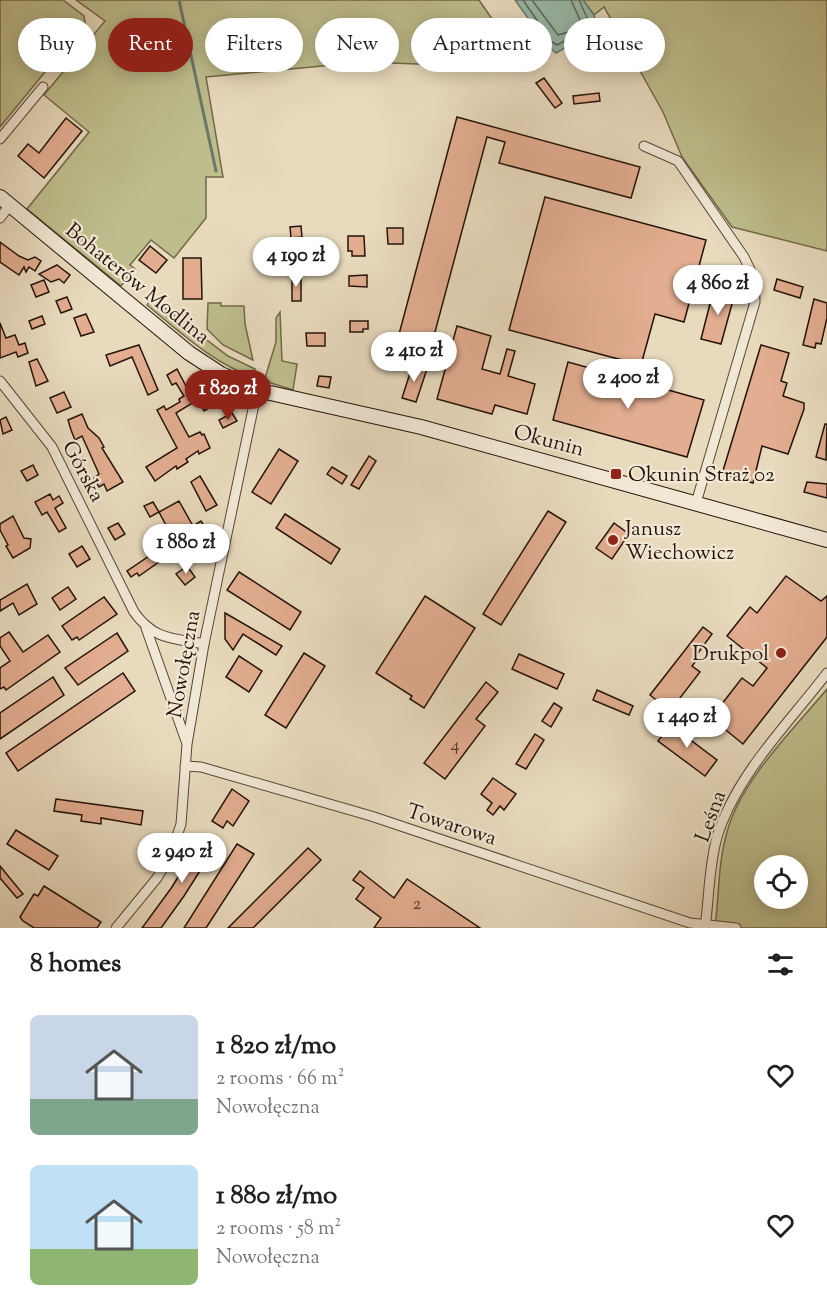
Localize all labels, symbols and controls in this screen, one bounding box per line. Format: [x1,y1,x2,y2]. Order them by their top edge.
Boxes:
chip: Buy [18,18,96,72]
chip: Rent [108,18,193,72]
chip: Filters [205,18,303,72]
chip: New [315,18,399,72]
chip: Apartment [411,18,552,72]
chip: House [564,18,665,72]
street label: Bohaterów Modlina [58,217,216,353]
pin: 4 190 zł [234,237,358,288]
text: 4 190 zł [267,242,325,271]
pin: 4 860 zł [656,265,780,316]
text: 4 860 zł [687,270,749,299]
pin: 2 410 zł [352,332,476,383]
text: 2 410 zł [385,337,443,366]
pin: 2 400 zł [566,359,690,410]
text: 2 400 zł [597,364,659,393]
pin: 1 820 zł [166,370,290,421]
text: 1 820 zł [199,375,257,404]
street label: Okunin [510,418,587,466]
street label: Górska [54,436,111,508]
place label: Okunin Straż 02 [628,461,775,491]
marker: Okunin Straż 02 [609,467,623,481]
place label: Janusz Wiechowicz [624,515,734,569]
pin: 1 880 zł [124,524,248,575]
text: 1 880 zł [156,529,216,558]
marker: Janusz Wiechowicz [606,533,620,547]
street label: Nowołęczna [161,608,209,721]
place label: Drukpol [692,640,769,670]
marker: Drukpol [774,646,788,660]
pin: 1 440 zł [625,698,749,749]
text: 1 440 zł [657,703,717,732]
house number: 4 [450,733,460,759]
street label: Leśna [689,786,735,847]
street label: Towarowa [403,797,501,855]
pin: 2 940 zł [120,833,244,884]
text: 2 940 zł [151,838,213,867]
map controls [754,855,808,909]
button: locate [754,855,808,909]
house number: 2 [413,892,422,918]
text: 8 homes [30,946,121,983]
icon: filters [764,948,797,981]
text: 1 820 zł/mo [216,1028,336,1065]
icon: home [78,1039,150,1111]
icon: heart [764,1059,797,1092]
text: 2 rooms · 66 m² [216,1065,344,1094]
text: Nowołęczna [216,1094,320,1123]
text: 1 880 zł/mo [216,1178,337,1215]
icon: home [78,1189,150,1261]
icon: heart [764,1209,797,1242]
text: 2 rooms · 58 m² [216,1215,341,1244]
text: Nowołęczna [216,1244,320,1273]

